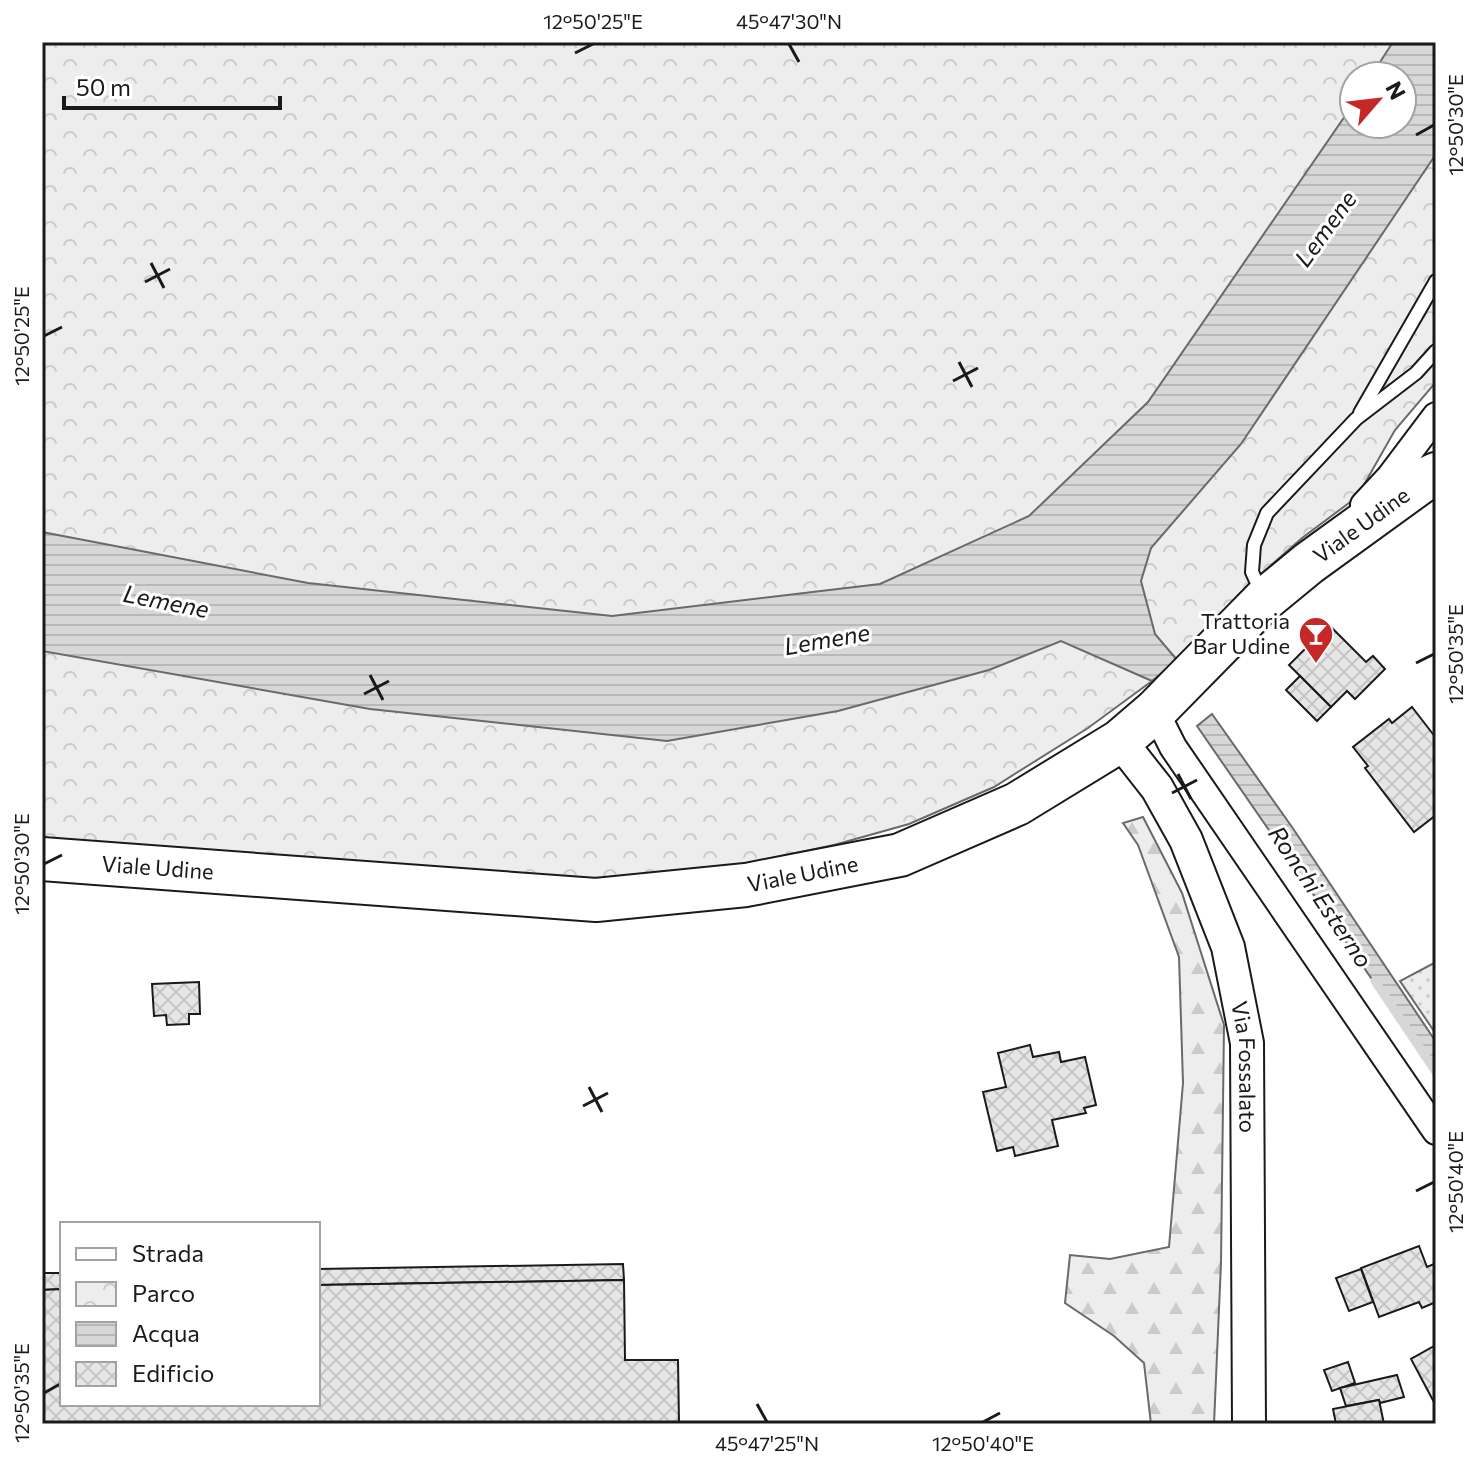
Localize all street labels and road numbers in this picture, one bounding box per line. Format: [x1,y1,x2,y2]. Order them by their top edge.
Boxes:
street label: Viale Udine [1308,481,1414,569]
street label: Viale Udine [101,849,215,885]
street label: Viale Udine [745,849,860,897]
street label: Via Fossalato [1226,999,1261,1133]

